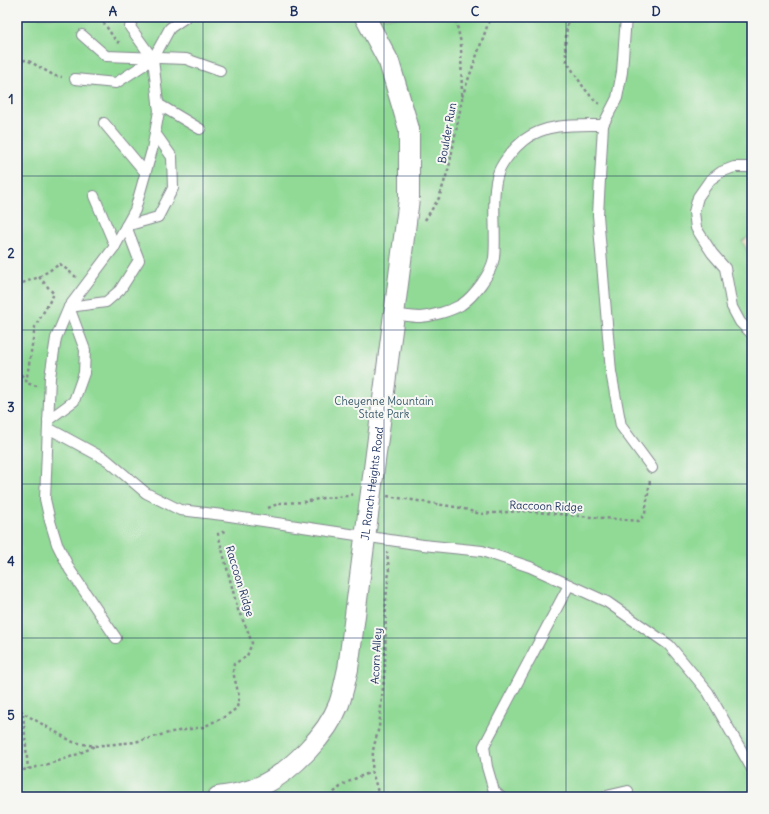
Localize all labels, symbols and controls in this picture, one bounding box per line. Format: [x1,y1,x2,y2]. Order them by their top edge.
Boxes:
text: A [109,3,118,20]
text: B [290,3,299,20]
text: C [471,3,480,20]
text: D [651,3,661,20]
text: 1 [8,91,14,108]
street label: Boulder Run [435,102,459,164]
text: 2 [7,245,15,262]
park label: Cheyenne Mountain State Park [334,394,434,421]
text: 3 [7,399,15,416]
street label: JL Ranch Heights Road [358,425,386,541]
street label: Raccoon Ridge [509,498,583,514]
street label: Raccoon Ridge [223,544,257,618]
text: 4 [7,553,15,570]
street label: Acorn Alley [368,627,384,685]
text: 5 [7,707,15,724]

